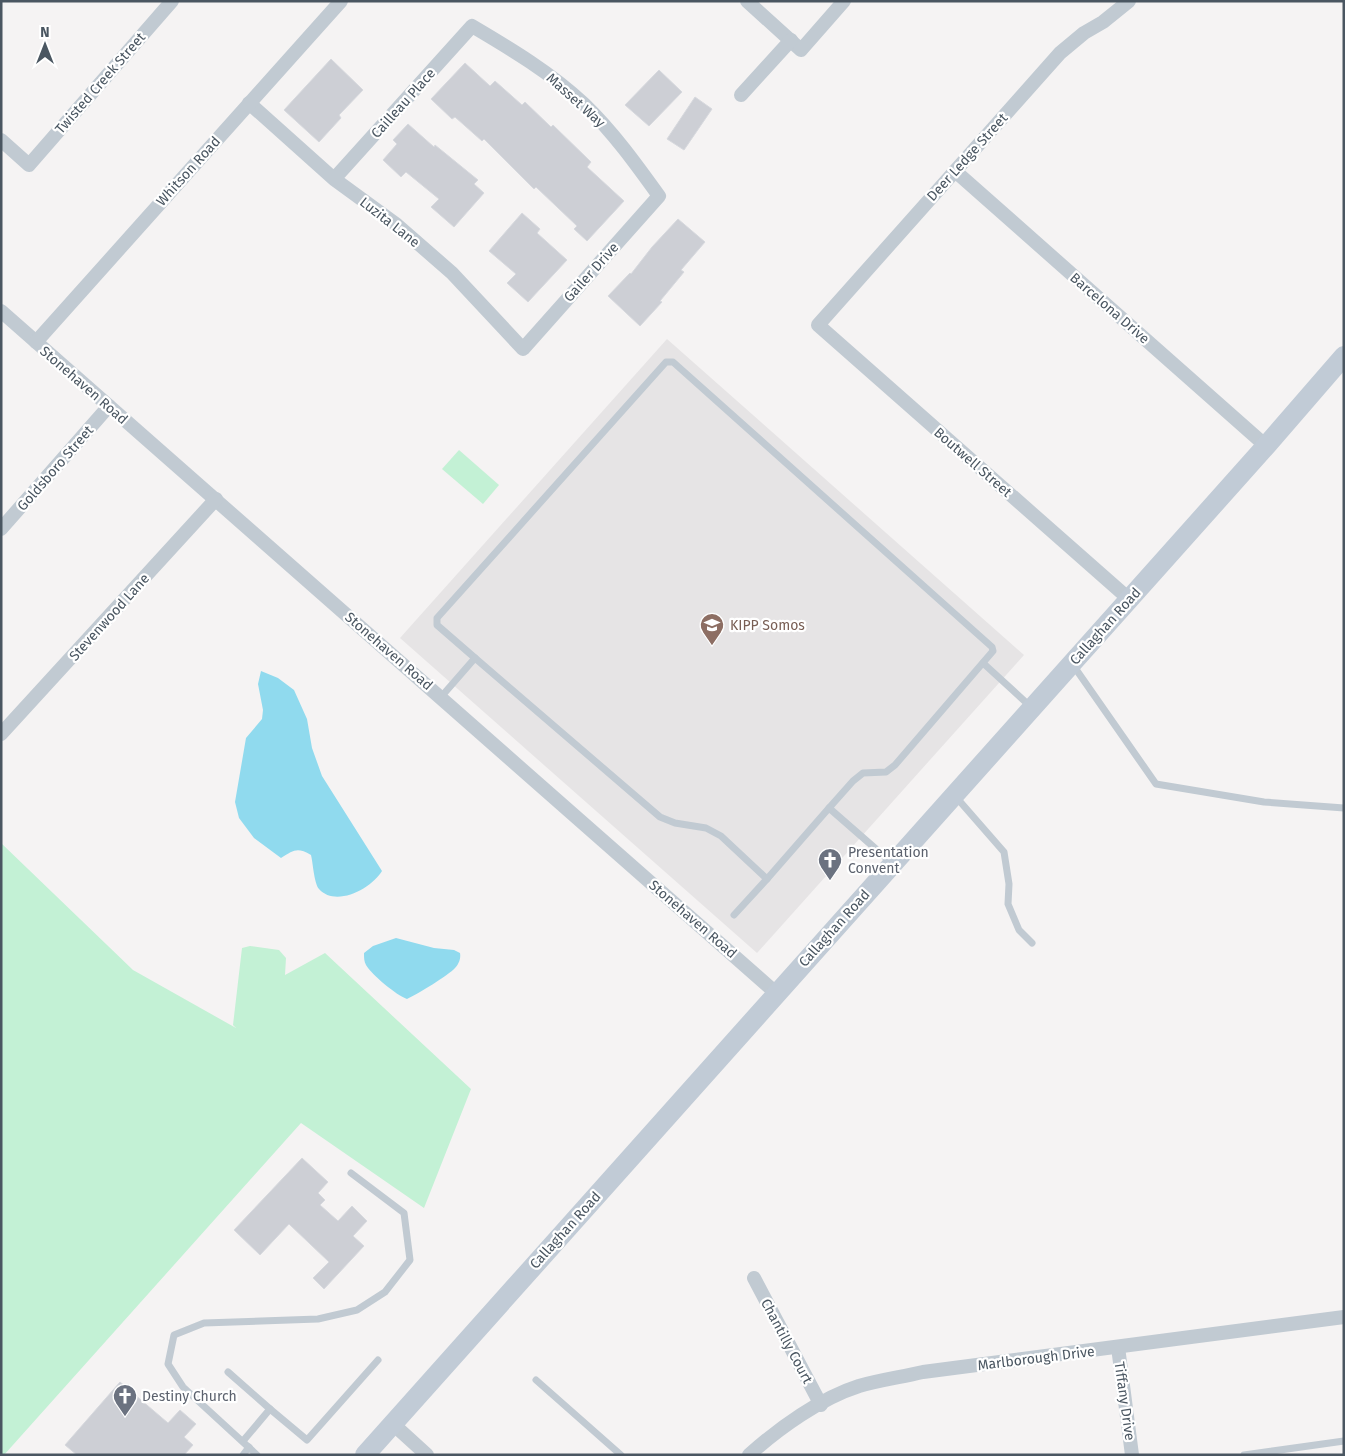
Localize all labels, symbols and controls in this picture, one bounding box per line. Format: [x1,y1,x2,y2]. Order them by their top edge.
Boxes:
north arrow [20,20,70,70]
text: N [40,24,50,41]
street label: Twisted Creek Street [52,29,150,137]
street label: Cailleau Place [368,65,439,142]
street label: Masset Way [543,70,609,131]
street label: Deer Ledge Street [923,109,1012,205]
street label: Whitson Road [153,133,224,210]
street label: Luzita Lane [356,194,423,251]
street label: Gailer Drive [560,239,622,306]
street label: Barcelona Drive [1066,269,1153,348]
street label: Stonehaven Road [36,343,131,428]
street label: Goldsboro Street [14,422,98,514]
street label: Boutwell Street [930,424,1016,501]
street label: Stevenwood Lane [66,570,153,664]
street label: Callaghan Road [1066,584,1145,668]
street label: Stonehaven Road [341,609,436,694]
school or university icon: KIPP Somos [699,612,725,646]
place label: KIPP Somos [730,617,805,634]
place label: Presentation Convent [848,844,929,877]
church icon: Presentation Convent [817,847,843,881]
street label: Stonehaven Road [645,877,740,962]
street label: Callaghan Road [795,886,874,970]
street label: Callaghan Road [526,1188,605,1272]
street label: Chantilly Court [757,1296,817,1387]
street label: Marlborough Drive [977,1343,1096,1374]
street label: Tiffany Drive [1111,1361,1138,1442]
church icon: Destiny Church [112,1383,138,1417]
place label: Destiny Church [142,1388,237,1405]

